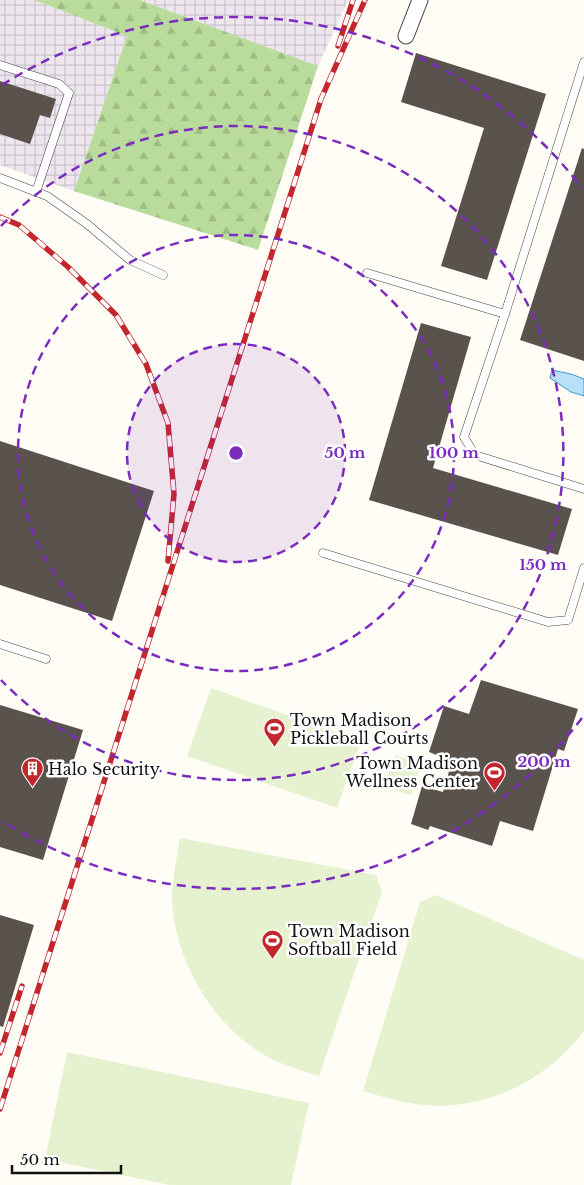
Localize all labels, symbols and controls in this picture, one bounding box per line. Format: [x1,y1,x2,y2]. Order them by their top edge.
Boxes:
text: 50 m [325,443,366,462]
text: 100 m [429,443,479,462]
centre of rings [227,444,245,462]
text: 150 m [519,555,567,574]
place label: Town Madison Pickleball Courts [290,710,429,748]
sports icon: Town Madison Pickleball Courts [262,717,286,748]
text: 200 m [518,752,571,771]
place label: Town Madison Wellness Center [345,753,478,791]
building icon: Halo Security [20,757,44,788]
place label: Halo Security [48,759,161,779]
sports icon: Town Madison Wellness Center [482,760,506,791]
place label: Town Madison Softball Field [288,921,410,959]
sports icon: Town Madison Softball Field [260,928,284,959]
scale bar [12,1142,121,1174]
text: 50 m [20,1150,60,1169]

